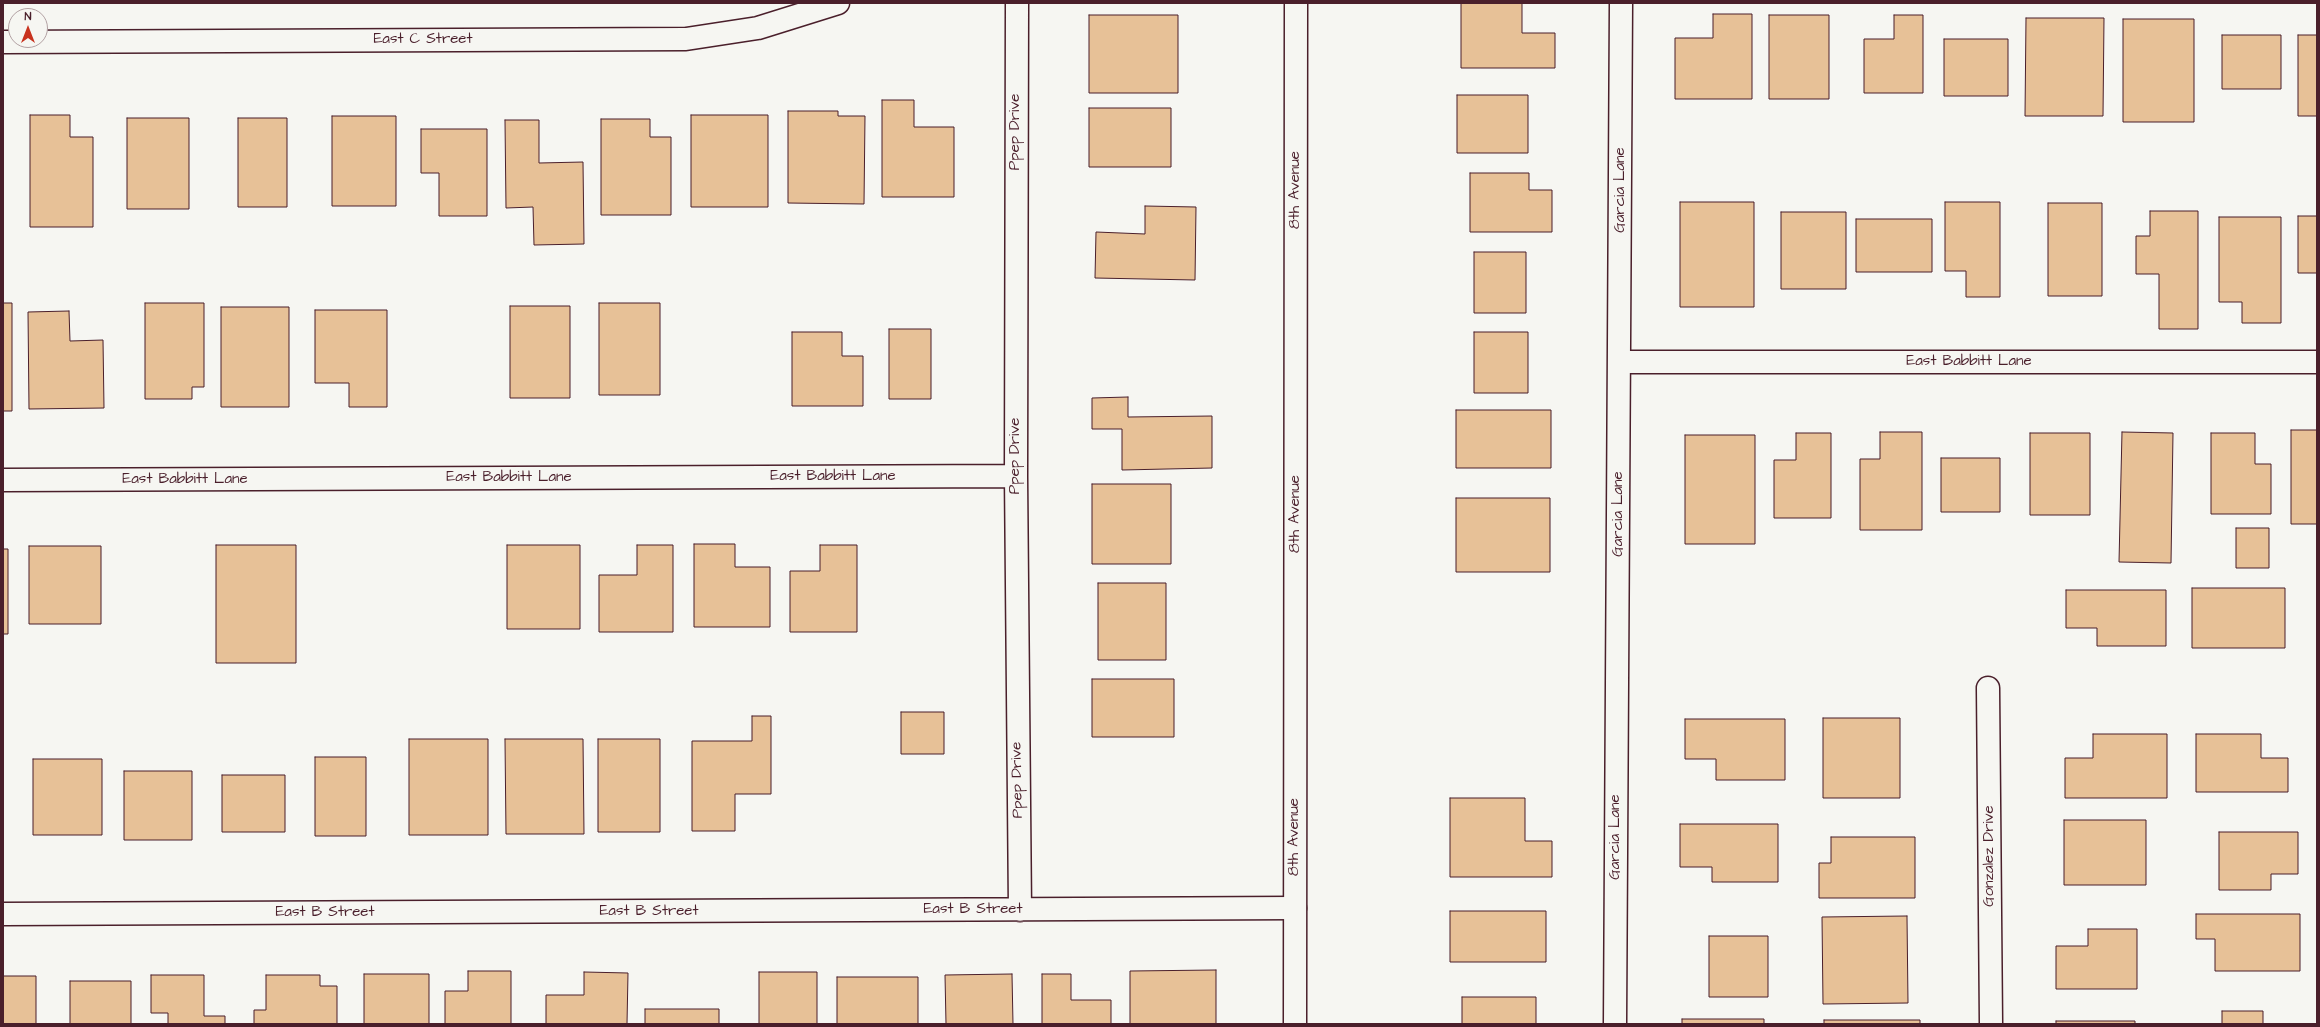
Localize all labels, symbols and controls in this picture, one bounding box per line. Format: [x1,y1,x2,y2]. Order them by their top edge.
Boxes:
north arrow [8,8,48,48]
text: N [25,9,31,24]
street label: East C Street [373,31,473,49]
street label: Ppep Drive [1007,94,1025,170]
street label: Garcia Lane [1612,147,1630,233]
street label: 8th Avenue [1287,151,1305,229]
street label: East Babbitt Lane [1906,353,2032,371]
street label: Ppep Drive [1007,418,1025,494]
street label: East Babbitt Lane [770,468,896,486]
street label: East Babbitt Lane [446,469,572,487]
street label: East Babbitt Lane [122,471,248,489]
street label: Garcia Lane [1610,471,1628,557]
street label: 8th Avenue [1287,475,1305,553]
street label: Ppep Drive [1008,742,1028,818]
street label: Garcia Lane [1607,794,1625,880]
street label: 8th Avenue [1286,798,1304,876]
street label: Gonzalez Drive [1981,805,1999,907]
street label: East B Street [923,901,1023,919]
street label: East B Street [599,903,699,921]
street label: East B Street [275,904,375,922]

